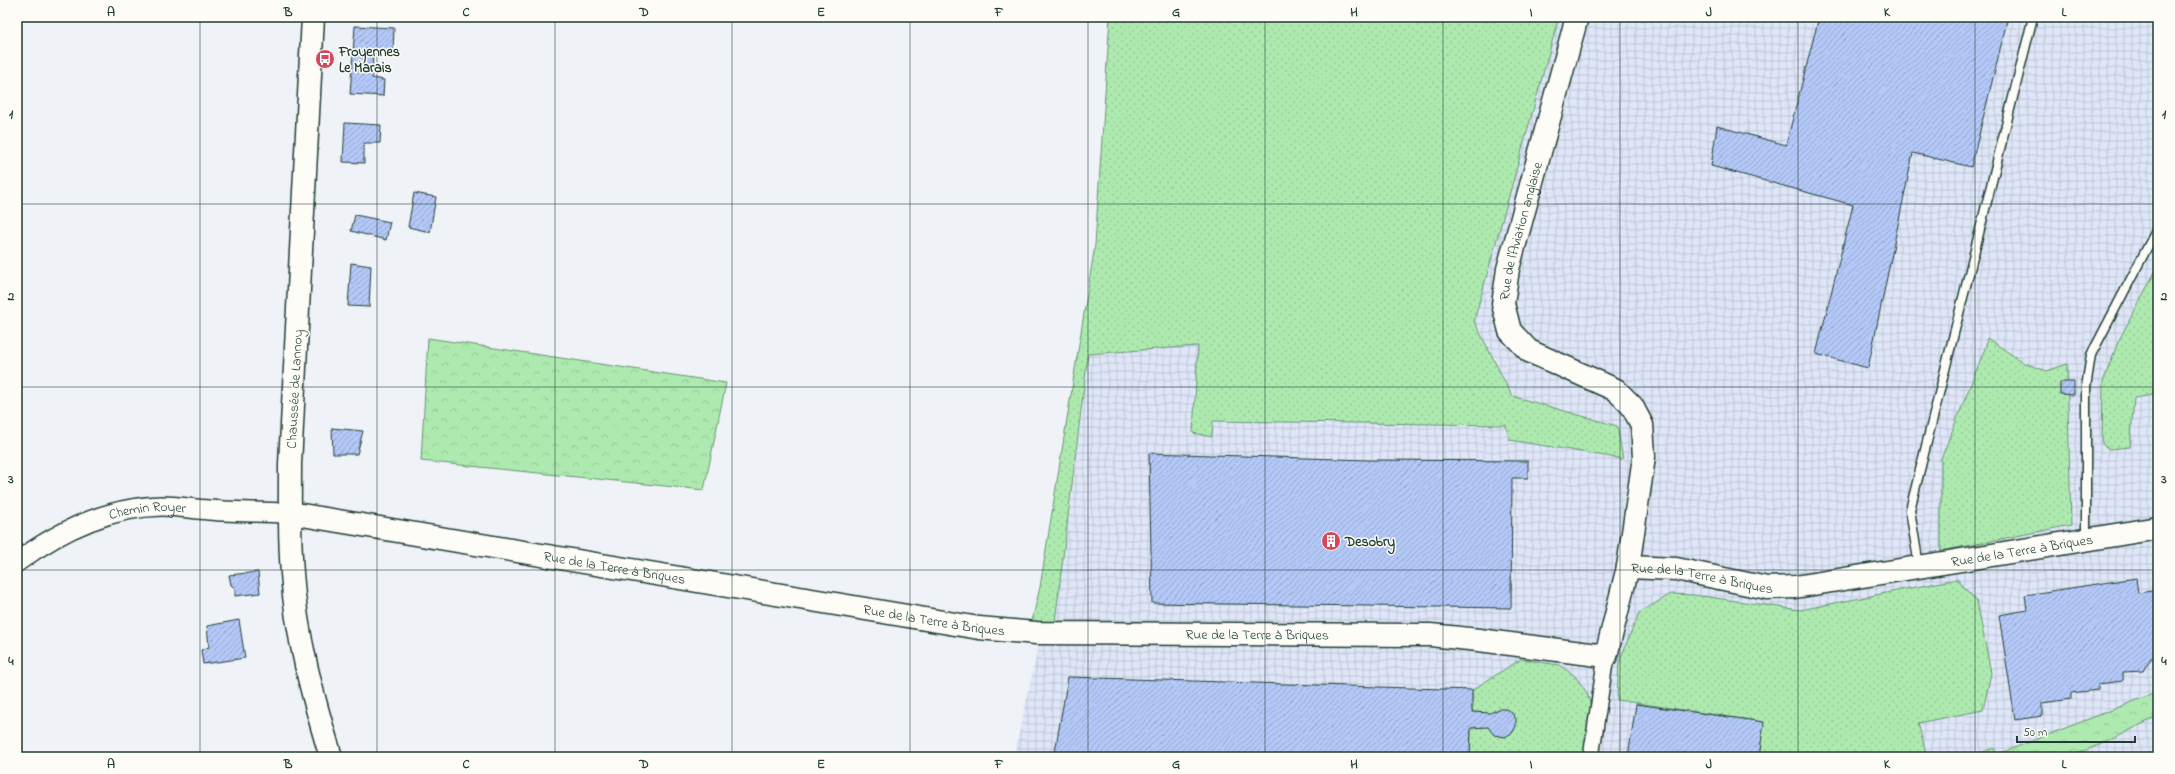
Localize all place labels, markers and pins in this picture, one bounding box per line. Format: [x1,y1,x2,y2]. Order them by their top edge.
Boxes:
place label: Froyennes Le Marais [338,42,400,79]
bus stop icon: Froyennes Le Marais [314,48,336,70]
building icon: Desobry [1320,530,1342,552]
place label: Desobry [1344,532,1395,555]

